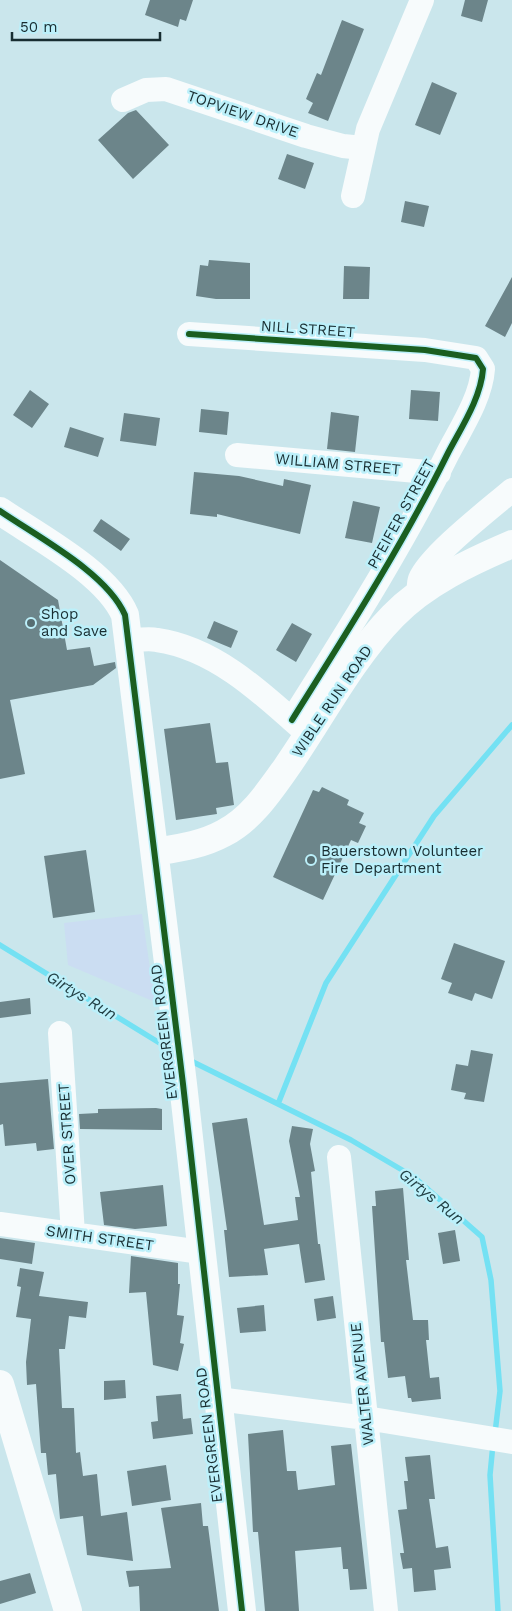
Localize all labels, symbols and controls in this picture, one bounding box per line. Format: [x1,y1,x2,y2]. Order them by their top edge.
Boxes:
scale bar [12,10,160,42]
text: 50 m [20,18,57,36]
street label: TOPVIEW DRIVE [185,87,301,141]
street label: NILL STREET [260,317,356,341]
street label: WILLIAM STREET [275,450,401,478]
street label: PFEIFER STREET [363,456,439,572]
place label: Shop and Save [41,605,107,640]
marker: Shop and Save [25,617,37,629]
street label: WIBLE RUN ROAD [288,642,376,760]
place label: Bauerstown Volunteer Fire Department [321,842,483,877]
marker: Bauerstown Volunteer Fire Department [305,854,317,866]
street label: EVERGREEN ROAD [147,963,181,1101]
water label: Girtys Run [43,967,120,1024]
street label: OVER STREET [54,1083,80,1185]
water label: Girtys Run [395,1164,468,1228]
street label: SMITH STREET [45,1222,155,1254]
street label: WALTER AVENUE [347,1322,377,1446]
street label: EVERGREEN ROAD [192,1366,226,1504]

